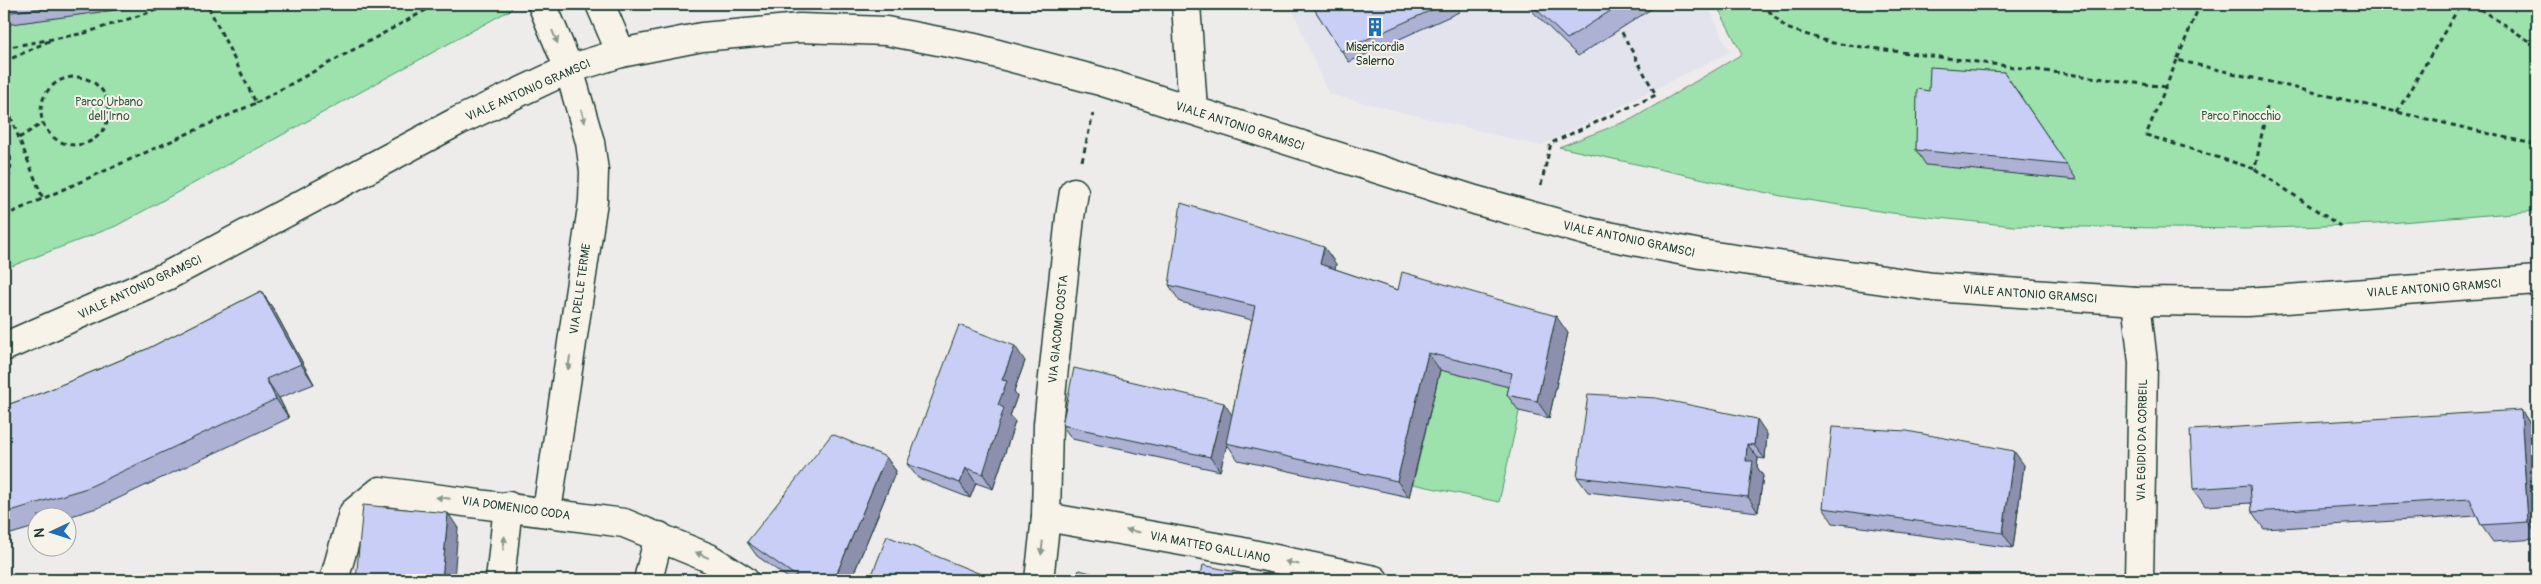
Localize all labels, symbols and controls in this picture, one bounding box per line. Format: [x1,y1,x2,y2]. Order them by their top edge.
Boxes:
building icon: Misericordia Salerno [1364,16,1386,38]
one-way arrow [552,29,560,44]
place label: Misericordia Salerno [1346,40,1405,69]
street label: VIALE ANTONIO GRAMSCI [463,56,593,125]
park label: Parco Urbano dell'Irno [75,95,144,124]
street label: VIALE ANTONIO GRAMSCI [1173,98,1306,154]
one-way arrow [579,109,587,124]
park label: Parco Pinocchio [2201,109,2281,124]
street label: VIALE ANTONIO GRAMSCI [1561,218,1696,261]
street label: VIA DELLE TERME [567,243,594,336]
street label: VIALE ANTONIO GRAMSCI [76,252,205,323]
street label: VIA GIACOMO COSTA [1045,274,1072,384]
street label: VIALE ANTONIO GRAMSCI [2366,276,2502,301]
street label: VIALE ANTONIO GRAMSCI [1962,282,2098,307]
one-way arrow [565,355,573,371]
street label: VIA EGIDIO DA CORBEIL [2134,379,2151,501]
street label: VIA DOMENICO CODA [461,493,572,524]
one-way arrow [434,494,450,502]
north arrow [28,506,78,556]
one-way arrow [1124,527,1140,535]
text: N [31,528,48,538]
street label: VIA MATTEO GALLIANO [1148,528,1272,567]
one-way arrow [500,535,508,551]
one-way arrow [1038,541,1046,557]
one-way arrow [695,551,709,559]
one-way arrow [1285,559,1300,567]

